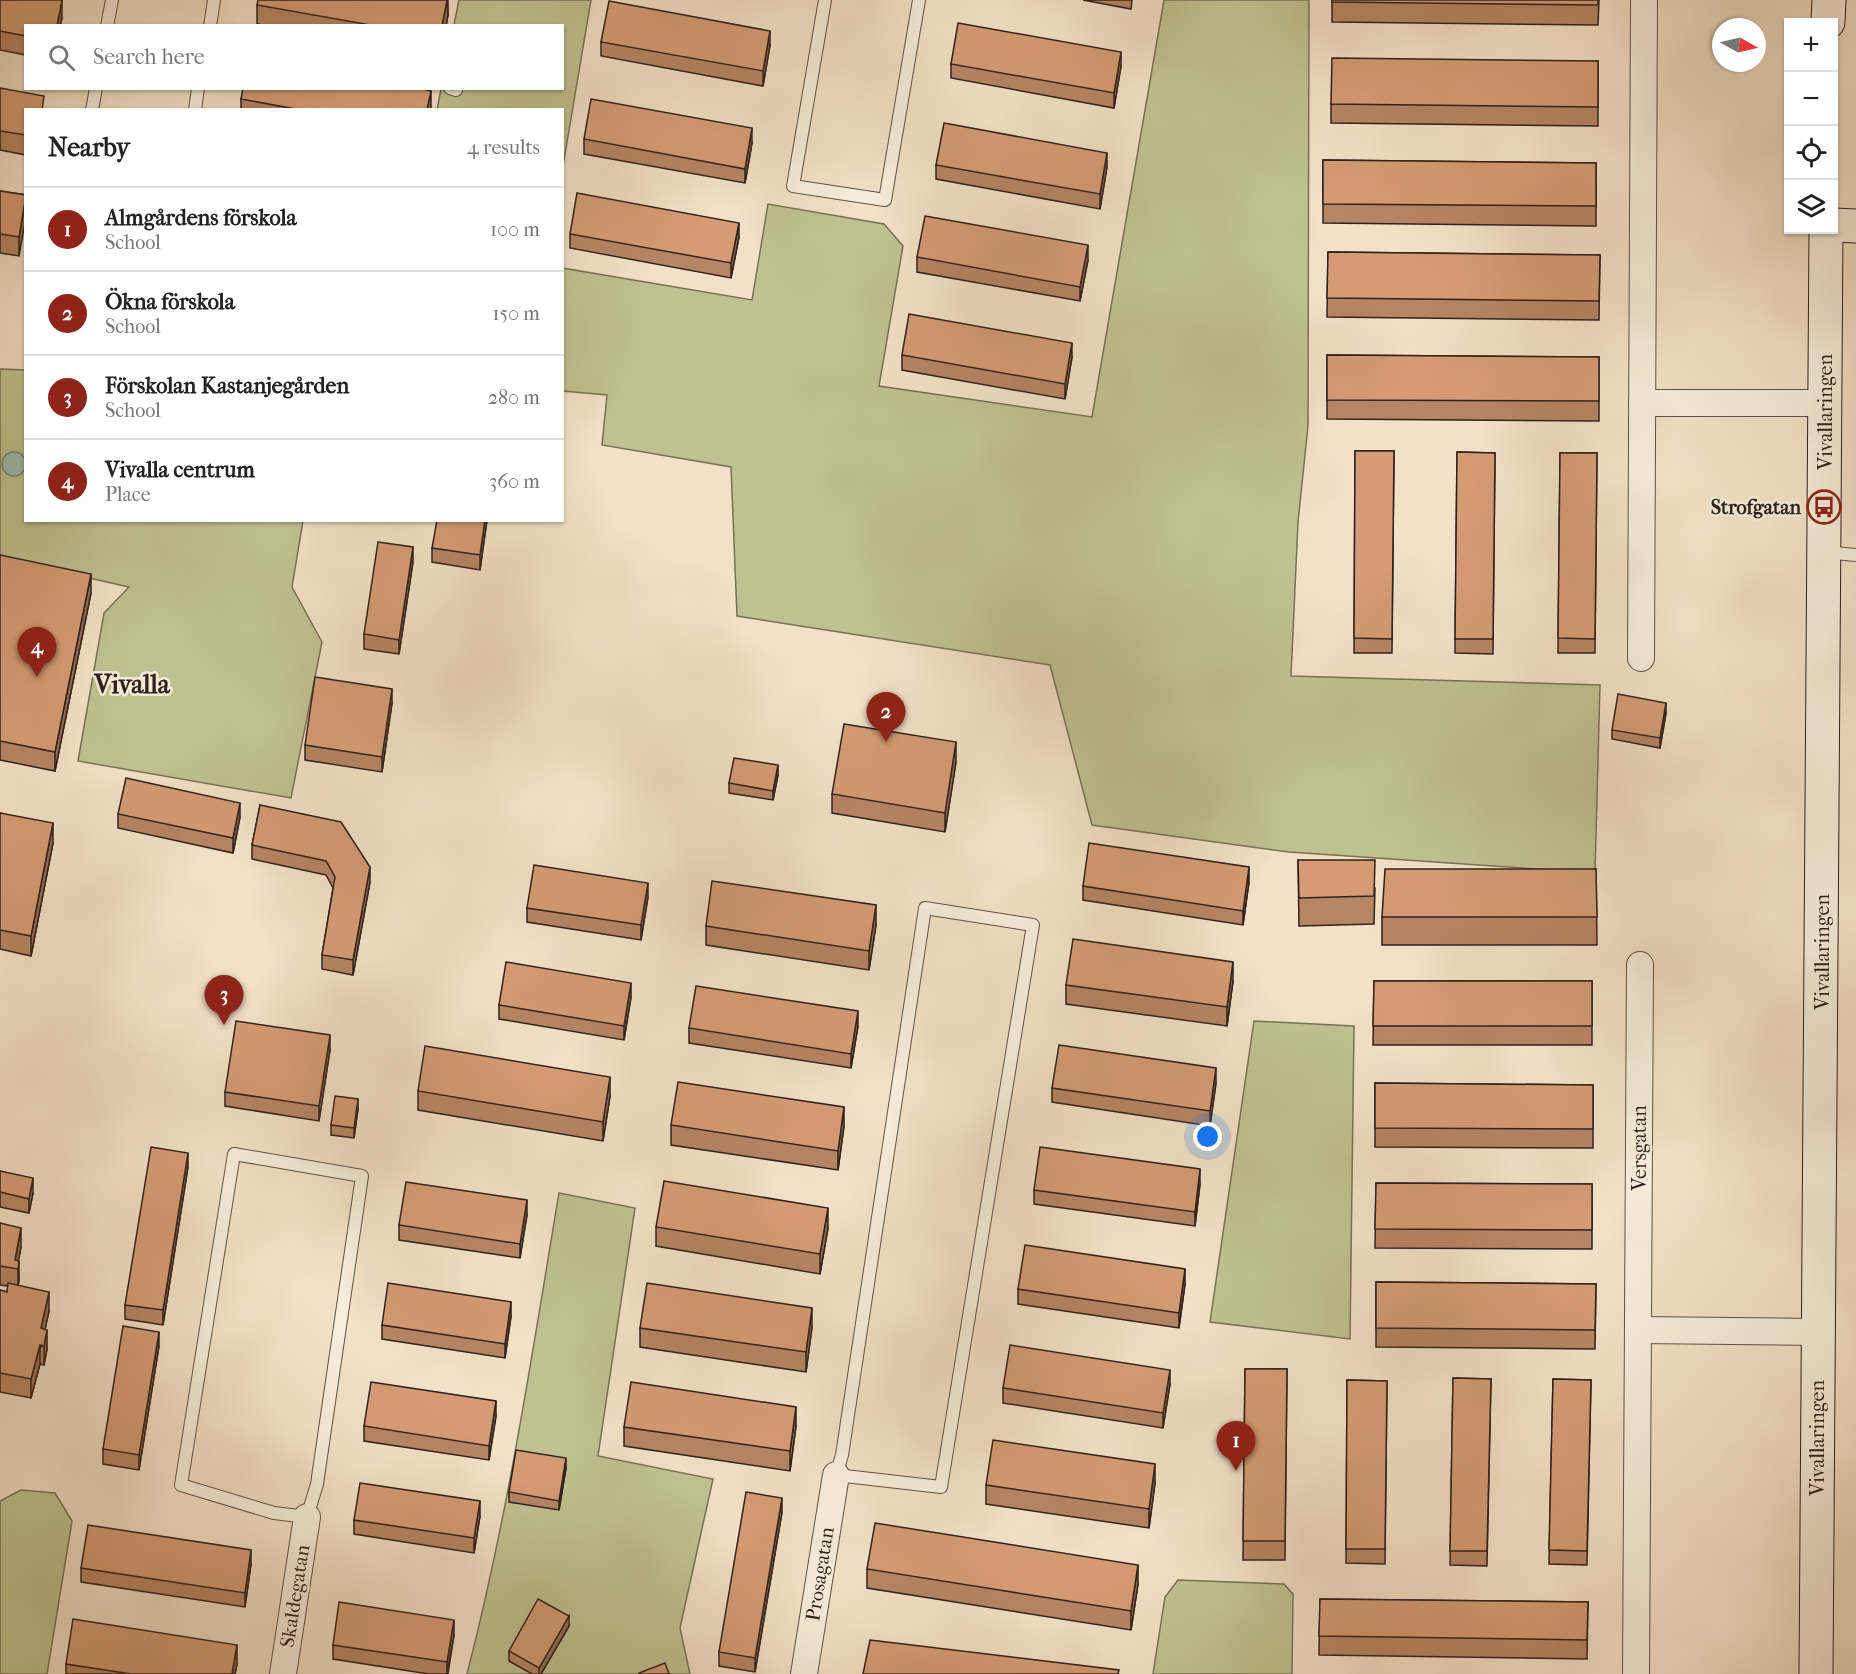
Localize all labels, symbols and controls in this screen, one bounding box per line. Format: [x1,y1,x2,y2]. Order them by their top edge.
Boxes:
north arrow [1712,18,1766,72]
map controls [1784,18,1838,234]
button: + [1784,18,1838,72]
search box [24,24,564,90]
icon: search [45,41,78,74]
text: Search here [93,44,205,70]
button: − [1784,72,1838,126]
button: locate [1784,126,1838,180]
text: Nearby [48,132,130,163]
text: 4 results [467,136,540,159]
button: layers [1784,180,1838,234]
text: Almgårdens förskola [105,205,297,231]
text: 1 [64,218,71,241]
text: 100 m [490,218,540,241]
text: School [105,231,161,254]
text: Ökna förskola [105,289,235,315]
text: 2 [62,302,73,325]
text: 150 m [492,302,540,325]
text: School [105,315,161,338]
street label: Vivallaringen [1814,354,1837,471]
text: Förskolan Kastanjegården [105,373,349,399]
text: 3 [63,386,72,409]
text: 280 m [488,386,540,409]
text: School [105,399,161,422]
text: Vivalla centrum [105,457,255,483]
text: 4 [62,470,73,493]
text: 360 m [489,470,540,493]
text: Place [105,483,151,506]
bus stop icon: Strofgatan [1806,489,1842,525]
place label: Strofgatan [1711,496,1801,519]
pin: 4 [18,628,57,677]
district label: Vivalla [93,669,171,700]
pin: 2 [866,692,906,742]
street label: Vivallaringen [1811,894,1834,1011]
pin: 3 [204,976,244,1025]
street label: Versgatan [1628,1105,1651,1192]
your location [1193,1122,1222,1151]
street label: Vivallaringen [1806,1380,1829,1497]
pin: 1 [1216,1422,1256,1471]
street label: Prosagatan [801,1525,839,1623]
street label: Skaldegatan [276,1542,315,1649]

